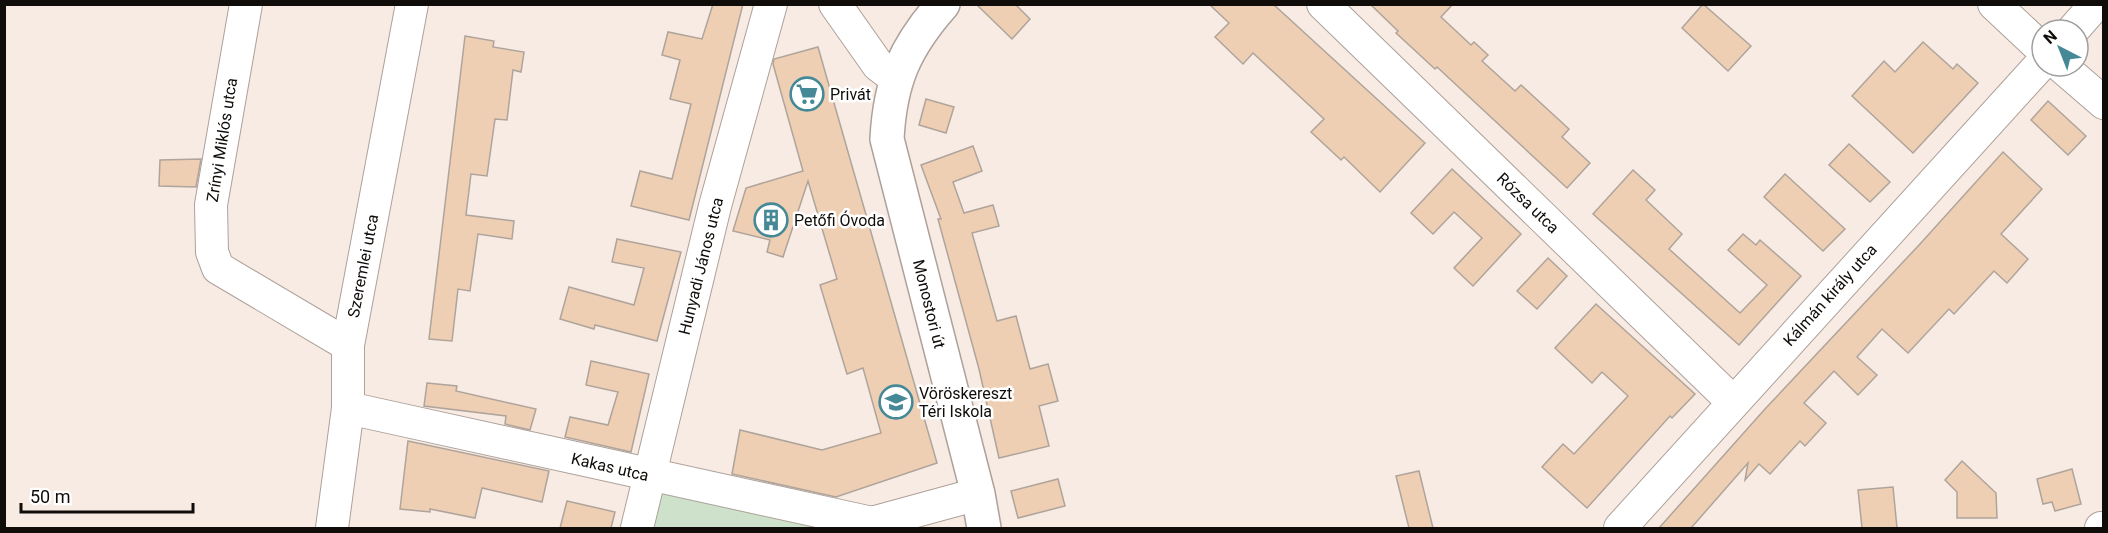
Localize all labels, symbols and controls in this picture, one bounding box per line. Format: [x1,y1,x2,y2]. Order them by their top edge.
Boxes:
north arrow [2030,18,2090,78]
text: N [2040,26,2061,48]
street label: Zrínyi Miklós utca [203,76,241,204]
supermarket icon: Privát [789,76,825,112]
place label: Privát [830,85,871,104]
street label: Rózsa utca [1493,169,1563,237]
street label: Hunyadi János utca [675,195,727,337]
building icon: Petőfi Óvoda [753,202,789,238]
place label: Petőfi Óvoda [794,210,885,230]
street label: Szeremlei utca [344,213,382,319]
street label: Kálmán király utca [1779,240,1881,350]
street label: Monostori út [909,258,949,350]
school or university icon: Vöröskereszt Téri Iskola [878,384,914,420]
place label: Vöröskereszt Téri Iskola [919,384,1012,421]
street label: Kakas utca [569,449,651,485]
scale bar [21,476,194,514]
text: 50 m [30,486,70,507]

